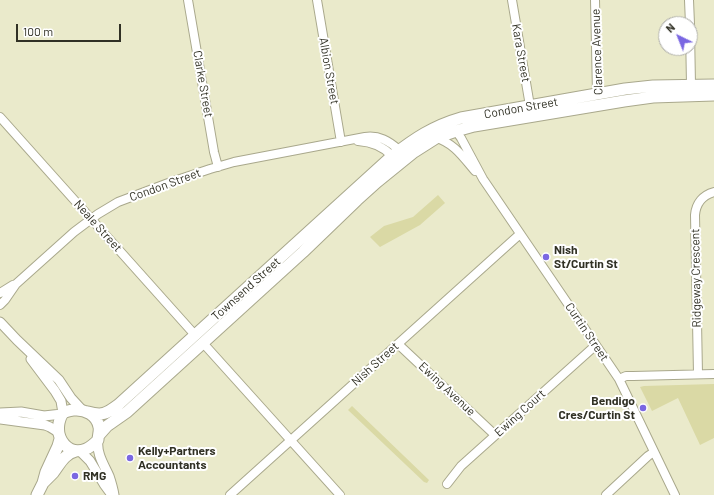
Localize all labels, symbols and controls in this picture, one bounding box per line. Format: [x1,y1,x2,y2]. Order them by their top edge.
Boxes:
street label: Clarence Avenue [588,9,606,95]
scale bar [18,16,123,42]
north arrow [658,16,698,56]
text: N [663,20,677,35]
street label: Kara Street [509,23,533,83]
text: 100 m [23,24,53,38]
street label: Albion Street [316,36,342,106]
street label: Clarke Street [190,49,216,119]
street label: Condon Street [483,94,559,122]
street label: Condon Street [127,165,203,205]
street label: Neale Street [71,197,125,255]
street label: Ridgeway Crescent [688,228,704,328]
place label: Nish St/Curtin St [554,243,618,271]
marker: Nish St/Curtin St [541,252,551,262]
street label: Townsend Street [209,254,283,324]
street label: Curtin Street [562,300,612,364]
street label: Nish Street [348,339,402,389]
street label: Ewing Avenue [416,359,478,419]
street label: Ewing Court [492,386,548,440]
place label: Bendigo Cres/Curtin St [559,394,635,422]
marker: Bendigo Cres/Curtin St [638,403,648,413]
place label: Kelly+Partners Accountants [138,444,216,472]
marker: Kelly+Partners Accountants [125,453,135,463]
place label: RMG [83,469,106,483]
marker: RMG [70,471,80,481]

